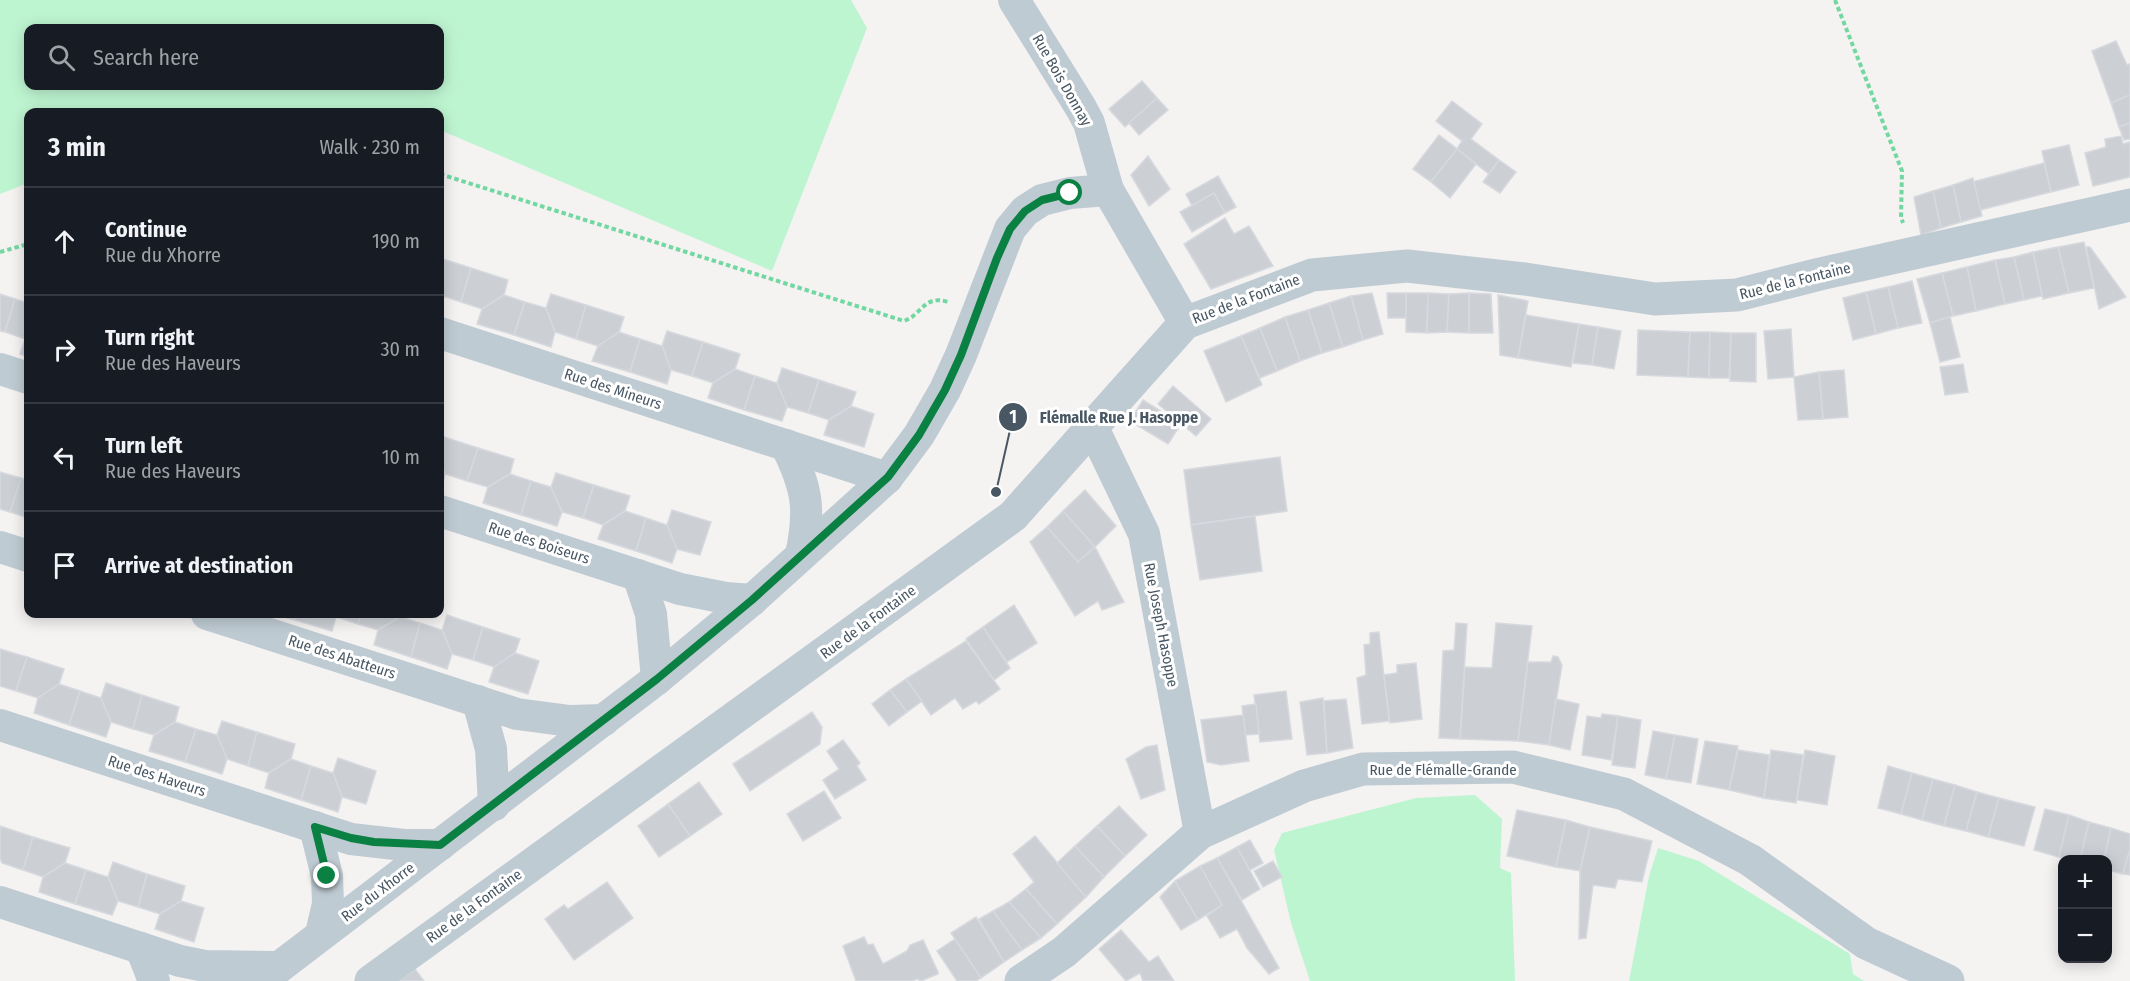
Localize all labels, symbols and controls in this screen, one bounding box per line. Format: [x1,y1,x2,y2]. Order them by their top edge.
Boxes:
search box [24,24,444,90]
street label: Rue Bois Donnay [1028,31,1096,129]
icon: search [45,41,78,74]
text: Search here [93,44,199,71]
text: 3 min [48,132,106,163]
text: Walk · 230 m [319,135,420,159]
route start [1056,179,1082,205]
text: Continue [105,216,187,243]
icon: ahead [48,225,81,258]
text: 190 m [372,229,420,253]
text: Rue du Xhorre [105,243,221,267]
street label: Rue de la Fontaine [1738,259,1852,303]
street label: Rue de la Fontaine [1190,270,1302,328]
text: Turn right [105,324,194,351]
icon: right [48,333,81,366]
text: 30 m [380,337,420,361]
text: Rue des Haveurs [105,351,241,375]
street label: Rue des Mineurs [562,365,664,413]
callout: Flémalle Rue J. Hasoppe [998,400,1211,434]
text: 1 [1009,406,1017,428]
text: Flémalle Rue J. Hasoppe [1040,408,1198,427]
text: Turn left [105,432,183,459]
icon: left [48,441,81,474]
text: 10 m [382,445,420,469]
text: Rue des Haveurs [105,459,241,483]
street label: Rue des Boiseurs [486,518,592,568]
icon: arrive [48,549,81,582]
text: Arrive at destination [105,552,293,579]
street label: Rue Joseph Hasoppe [1140,561,1182,689]
street label: Rue de la Fontaine [817,581,919,663]
street label: Rue des Abatteurs [286,631,398,683]
street label: Rue des Haveurs [106,752,208,800]
street label: Rue de Flémalle-Grande [1369,761,1517,779]
map controls [2058,855,2112,963]
button: + [2058,855,2112,909]
street label: Rue du Xhorre [338,859,418,925]
route end [313,862,339,888]
street label: Rue de la Fontaine [423,865,525,947]
button: − [2058,909,2112,963]

